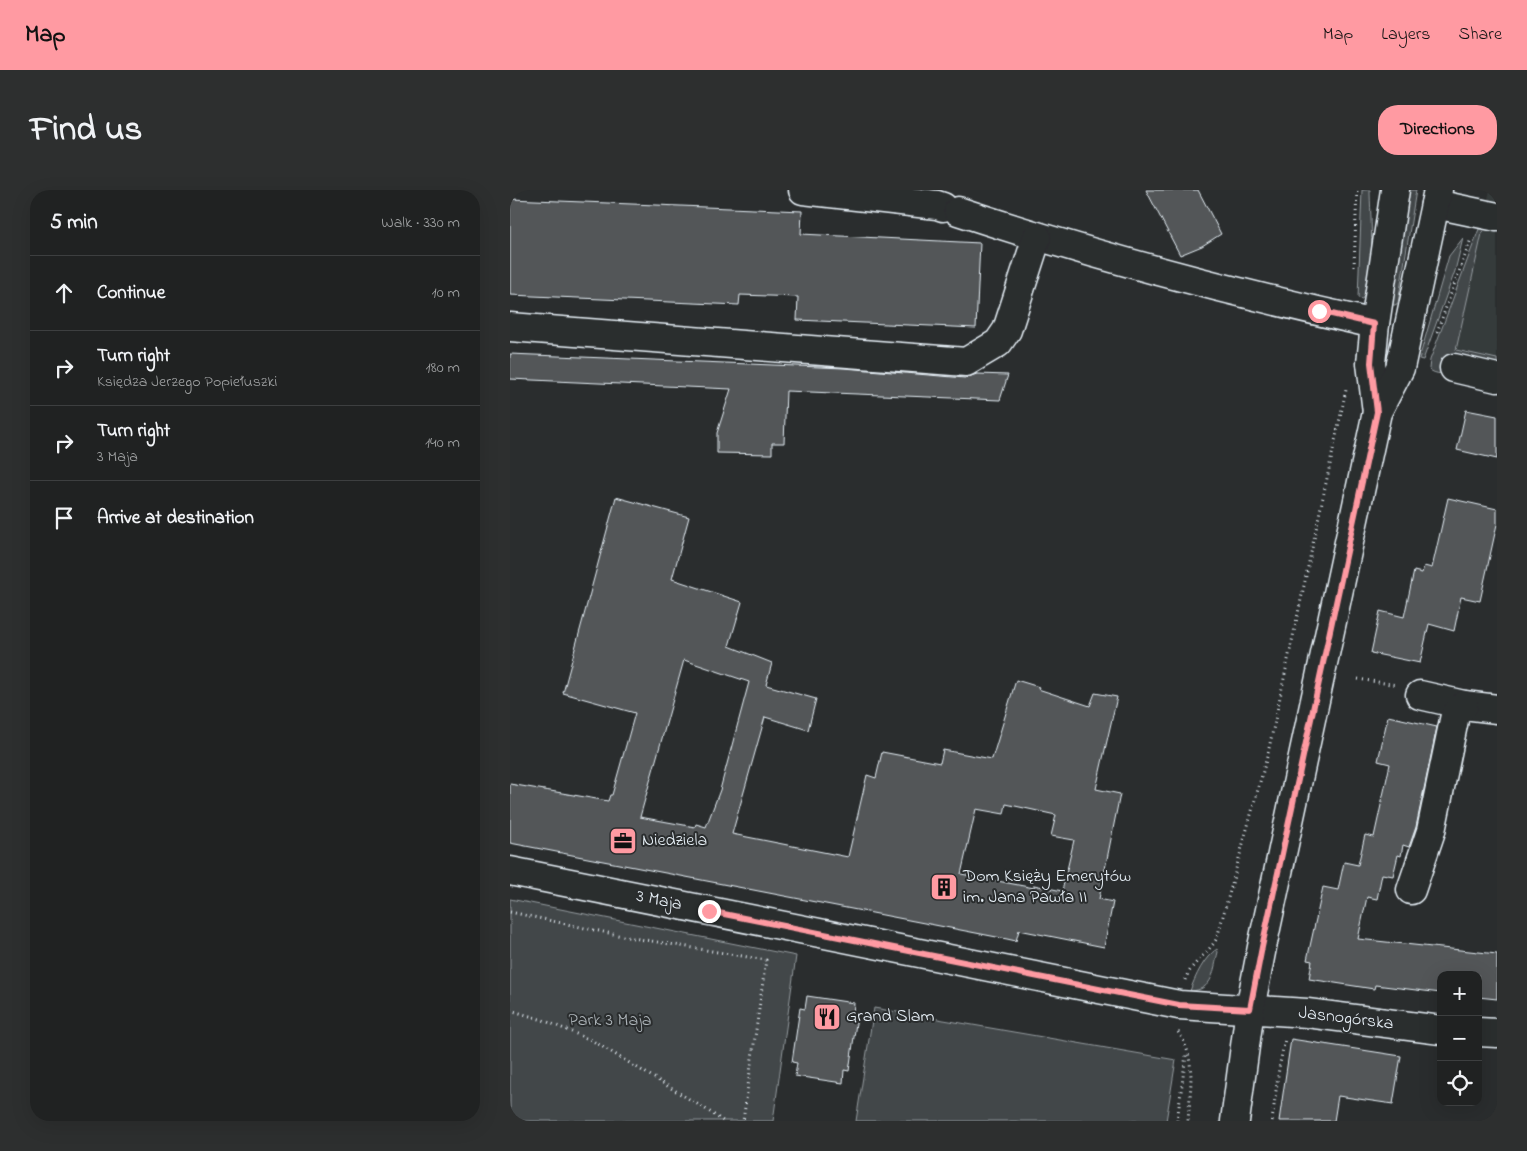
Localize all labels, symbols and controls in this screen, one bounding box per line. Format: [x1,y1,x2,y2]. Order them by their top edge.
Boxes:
text: Map [25,18,66,53]
text: Map [1323,22,1353,48]
text: Layers [1381,22,1431,48]
text: Share [1459,22,1502,48]
text: Find us [30,105,142,156]
button: Directions [1378,105,1497,155]
text: 5 min [50,208,98,238]
text: Walk · 330 m [381,211,460,235]
icon: ahead [50,279,78,307]
text: Continue [97,280,165,307]
text: 10 m [432,281,460,305]
route start [1308,300,1331,323]
text: Turn right [97,343,170,370]
icon: right [50,354,78,382]
text: 180 m [426,356,460,380]
text: Księdza Jerzego Popiełuszki [97,370,277,394]
text: Turn right [97,418,170,445]
icon: right [50,429,78,457]
text: 140 m [425,431,460,455]
text: 3 Maja [97,445,138,469]
icon: arrive [50,504,78,532]
text: Arrive at destination [97,505,254,532]
office icon: Niedziela [608,826,638,856]
place label: Niedziela [642,828,707,854]
place label: Dom Księży Emerytów im. Jana Pawła II [962,864,1131,911]
building icon: Dom Księży Emerytów im. Jana Pawła II [929,872,959,902]
street label: 3 Maja [634,884,684,918]
route end [698,900,721,923]
map controls [1437,971,1482,1106]
button: + [1437,971,1482,1016]
street label: Jasnogórska [1297,1000,1395,1039]
restaurant icon: Grand Slam [812,1002,842,1032]
place label: Grand Slam [846,1004,934,1030]
park label: Park 3 Maja [569,1008,651,1034]
button: − [1437,1016,1482,1061]
button: locate [1437,1061,1482,1106]

